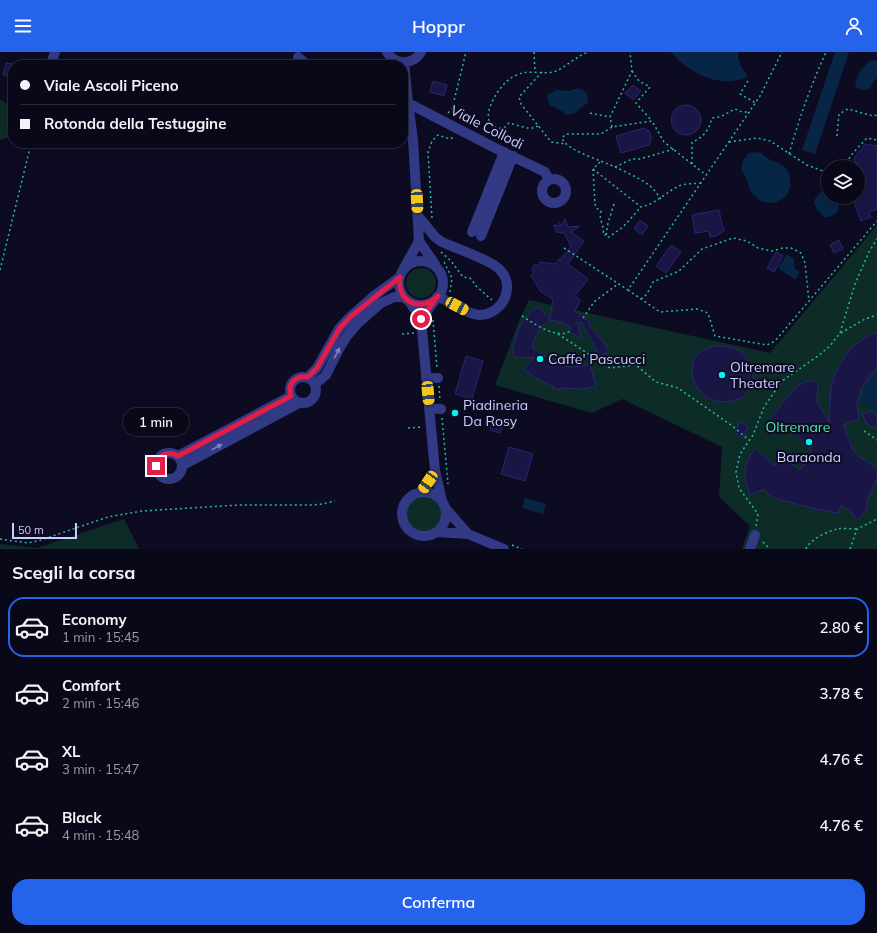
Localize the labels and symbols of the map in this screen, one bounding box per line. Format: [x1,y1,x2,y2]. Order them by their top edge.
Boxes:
street label: Viale Collodi [447,101,527,153]
car [410,189,424,213]
car [444,295,470,317]
route start [412,310,430,328]
one-way arrow [334,347,341,358]
place label: Caffe' Pascucci [548,350,645,368]
marker: Caffe' Pascucci [535,354,545,364]
place label: Oltremare Theater [730,358,795,392]
marker: Oltremare Theater [717,370,727,380]
car [421,381,435,405]
place label: Piadineria Da Rosy [463,396,528,430]
callout: 1 min [123,408,189,436]
marker: Piadineria Da Rosy [450,408,460,418]
park label: Oltremare [766,418,830,436]
marker: Baraonda [804,437,814,447]
one-way arrow [211,443,223,450]
place label: Baraonda [777,448,841,466]
route end [147,457,165,475]
car [416,469,440,495]
scale bar [12,521,77,540]

